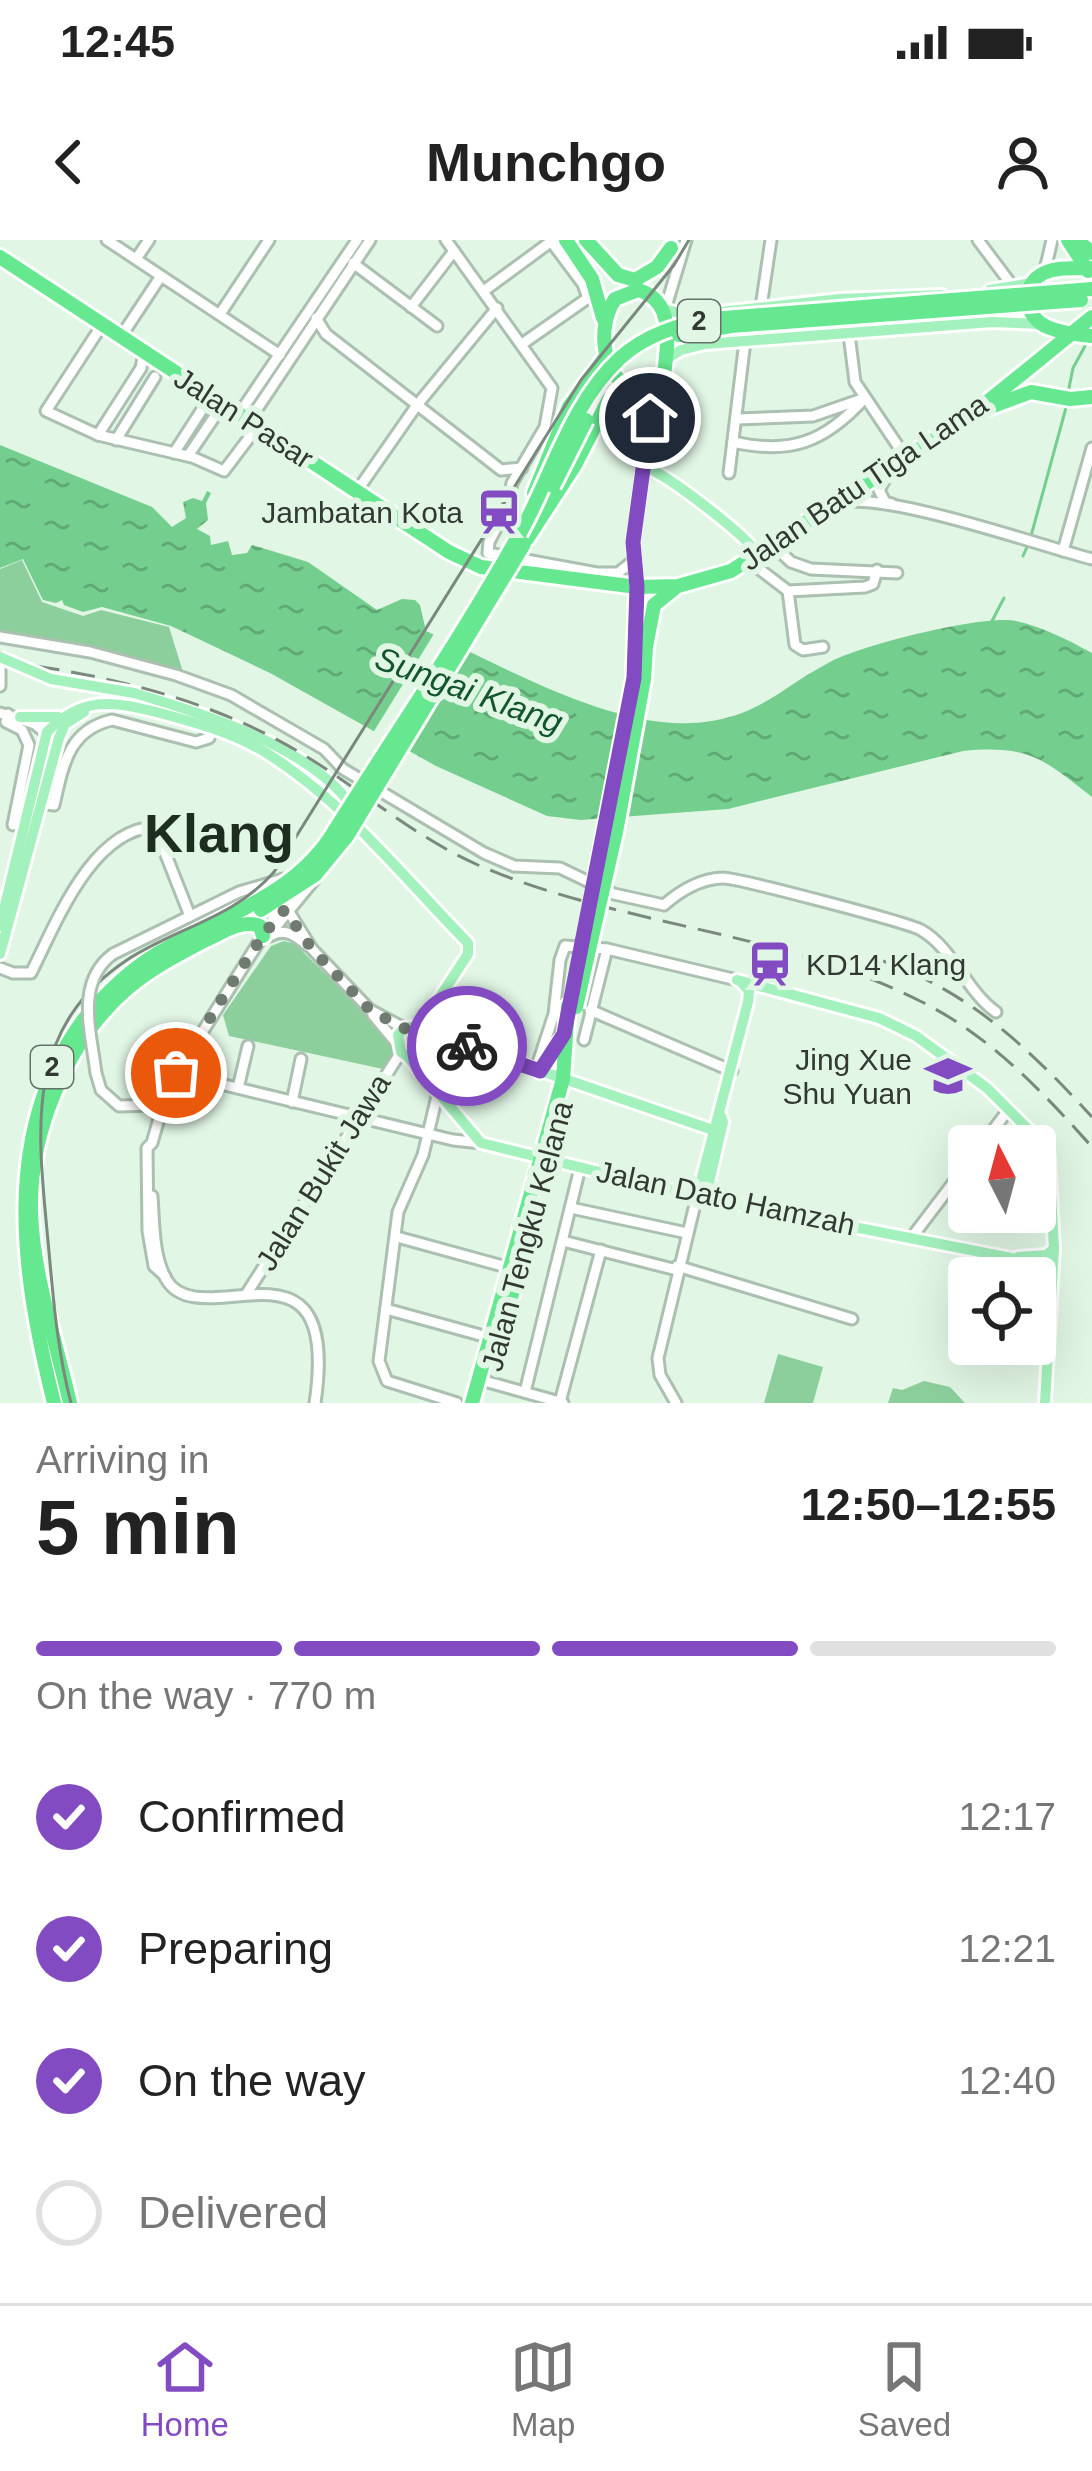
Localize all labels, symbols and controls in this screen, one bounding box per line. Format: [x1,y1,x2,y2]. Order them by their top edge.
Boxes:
text: 12:45 [60,16,175,67]
icon: back [36,129,102,195]
icon: person [990,129,1056,195]
text: Munchgo [426,132,666,192]
road number: 2 [678,300,720,342]
street label: Jalan Pasar [169,361,319,475]
pin [599,367,701,469]
icon: home [617,385,683,451]
street label: Jalan Batu Tiga Lama [734,387,994,577]
station icon: Jambatan Kota [474,487,524,537]
place label: Jambatan Kota [261,496,463,529]
water label: Sungai Klang [370,639,568,741]
district label: Klang [144,803,294,863]
station icon: KD14 Klang [745,939,795,989]
place label: KD14 Klang [806,948,966,981]
courier [407,986,527,1106]
icon: bike [434,1013,500,1079]
pin [125,1022,227,1124]
icon: bag [143,1040,209,1106]
place label: Jing Xue Shu Yuan [782,1043,912,1110]
road number: 2 [31,1046,73,1088]
school or university icon: Jing Xue Shu Yuan [923,1051,973,1101]
street label: Jalan Bukit Jawa [249,1068,397,1276]
street label: Jalan Tengku Kelana [475,1097,579,1375]
north arrow [948,1125,1056,1233]
map controls [948,1125,1056,1365]
street label: Jalan Dato Hamzah [594,1154,858,1242]
button: locate [948,1257,1056,1365]
text: Arriving in [36,1438,209,1481]
text: 12:50–12:55 [801,1479,1056,1530]
text: 5 min [36,1483,240,1571]
text: On the way · 770 m [36,1674,376,1717]
icon: check [36,1784,102,1850]
text: Confirmed [138,1791,346,1842]
text: 12:17 [958,1795,1056,1838]
icon: check [36,1916,102,1982]
text: Preparing [138,1923,333,1974]
text: 12:21 [958,1927,1056,1970]
icon: check [36,2048,102,2114]
text: On the way [138,2055,366,2106]
text: 12:40 [958,2059,1056,2102]
text: Delivered [138,2187,328,2238]
tab: Home [141,2334,229,2444]
tab: Map [510,2334,576,2444]
tab: Saved [858,2334,951,2444]

